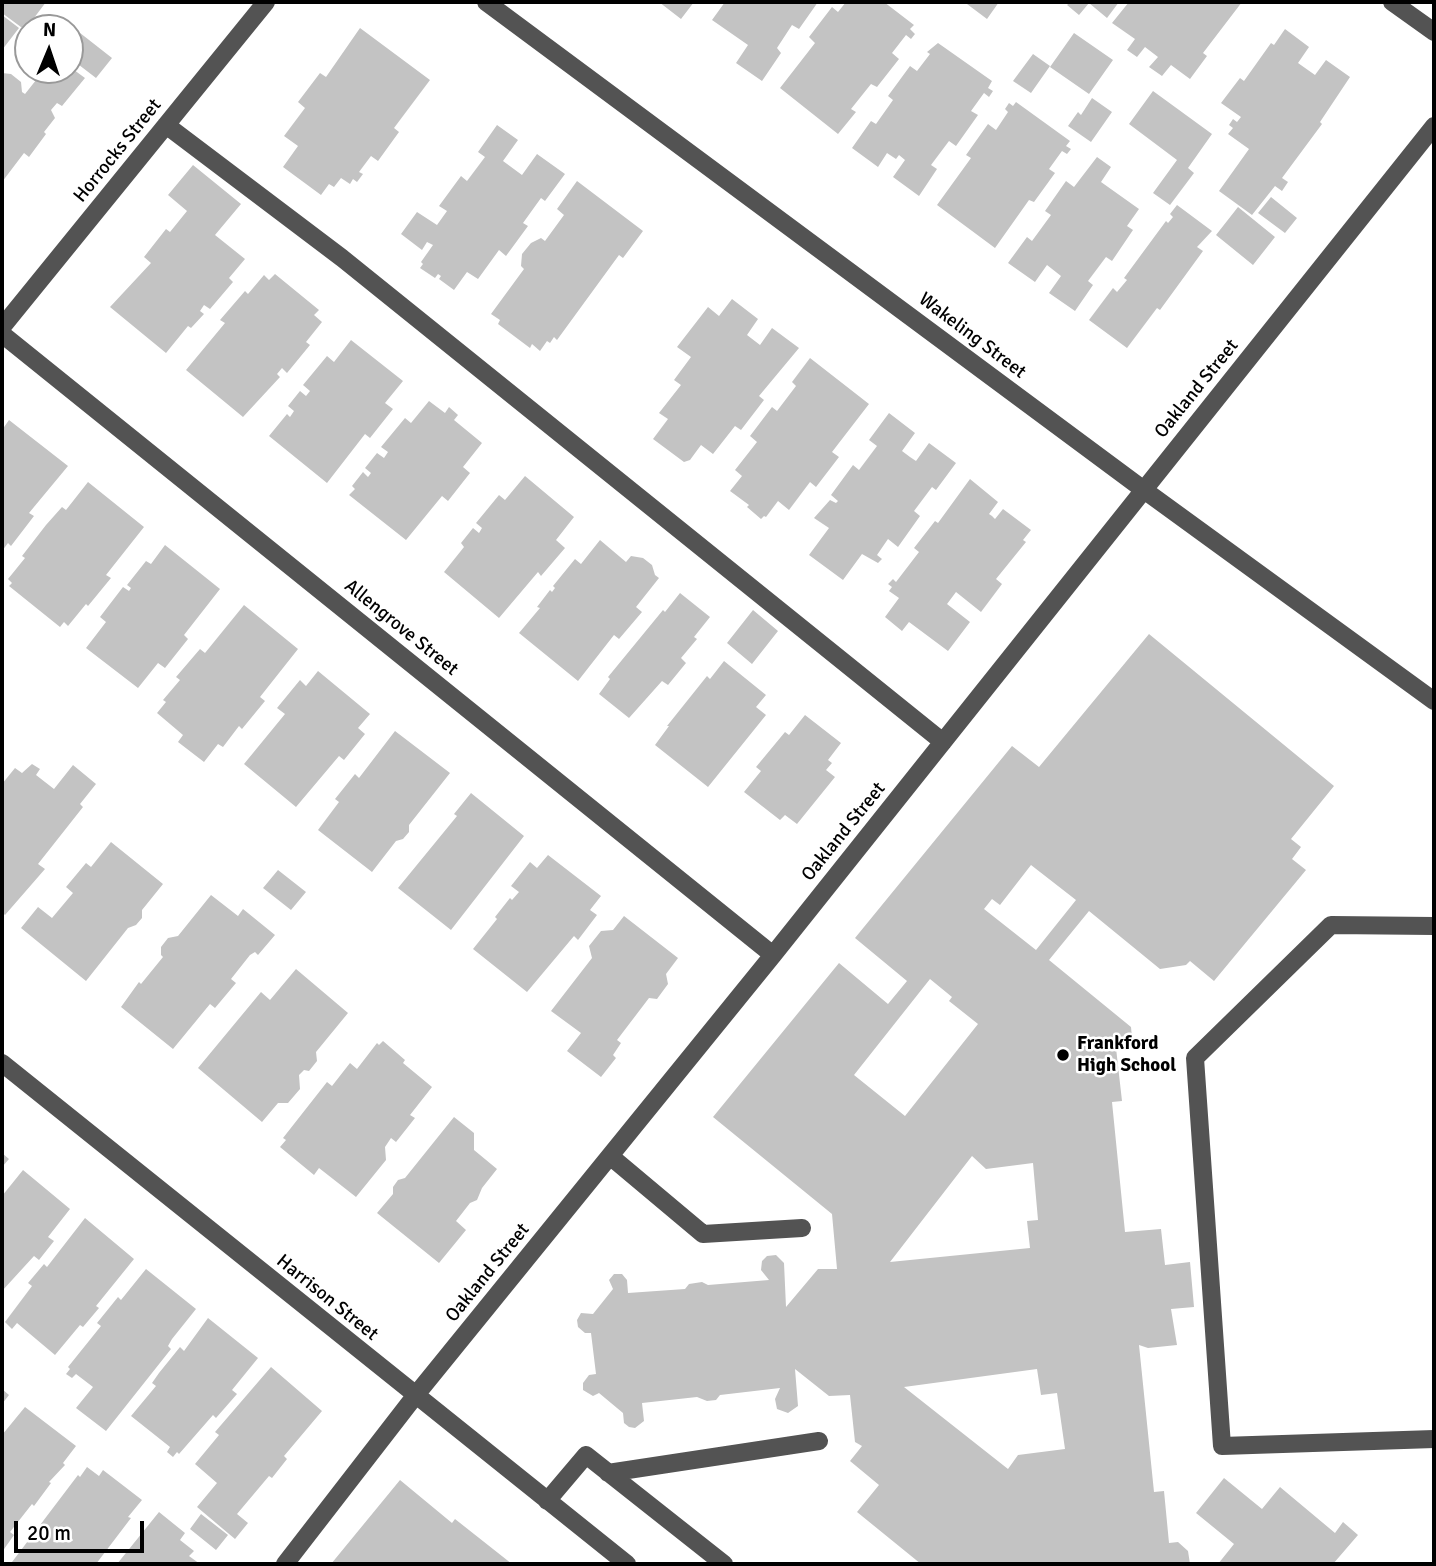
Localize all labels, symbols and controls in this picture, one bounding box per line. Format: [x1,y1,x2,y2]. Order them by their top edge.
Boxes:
north arrow [14,14,84,84]
text: N [43,18,57,42]
street label: Horrocks Street [69,95,167,207]
street label: Wakeling Street [914,288,1030,384]
street label: Oakland Street [1150,335,1244,443]
street label: Allengrove Street [339,575,463,681]
street label: Oakland Street [797,778,891,886]
place label: Frankford High School [1077,1033,1176,1077]
marker: Frankford High School [1055,1047,1071,1063]
street label: Oakland Street [441,1219,535,1327]
street label: Harrison Street [272,1250,382,1346]
scale bar [18,1506,147,1550]
text: 20 m [27,1520,71,1546]

